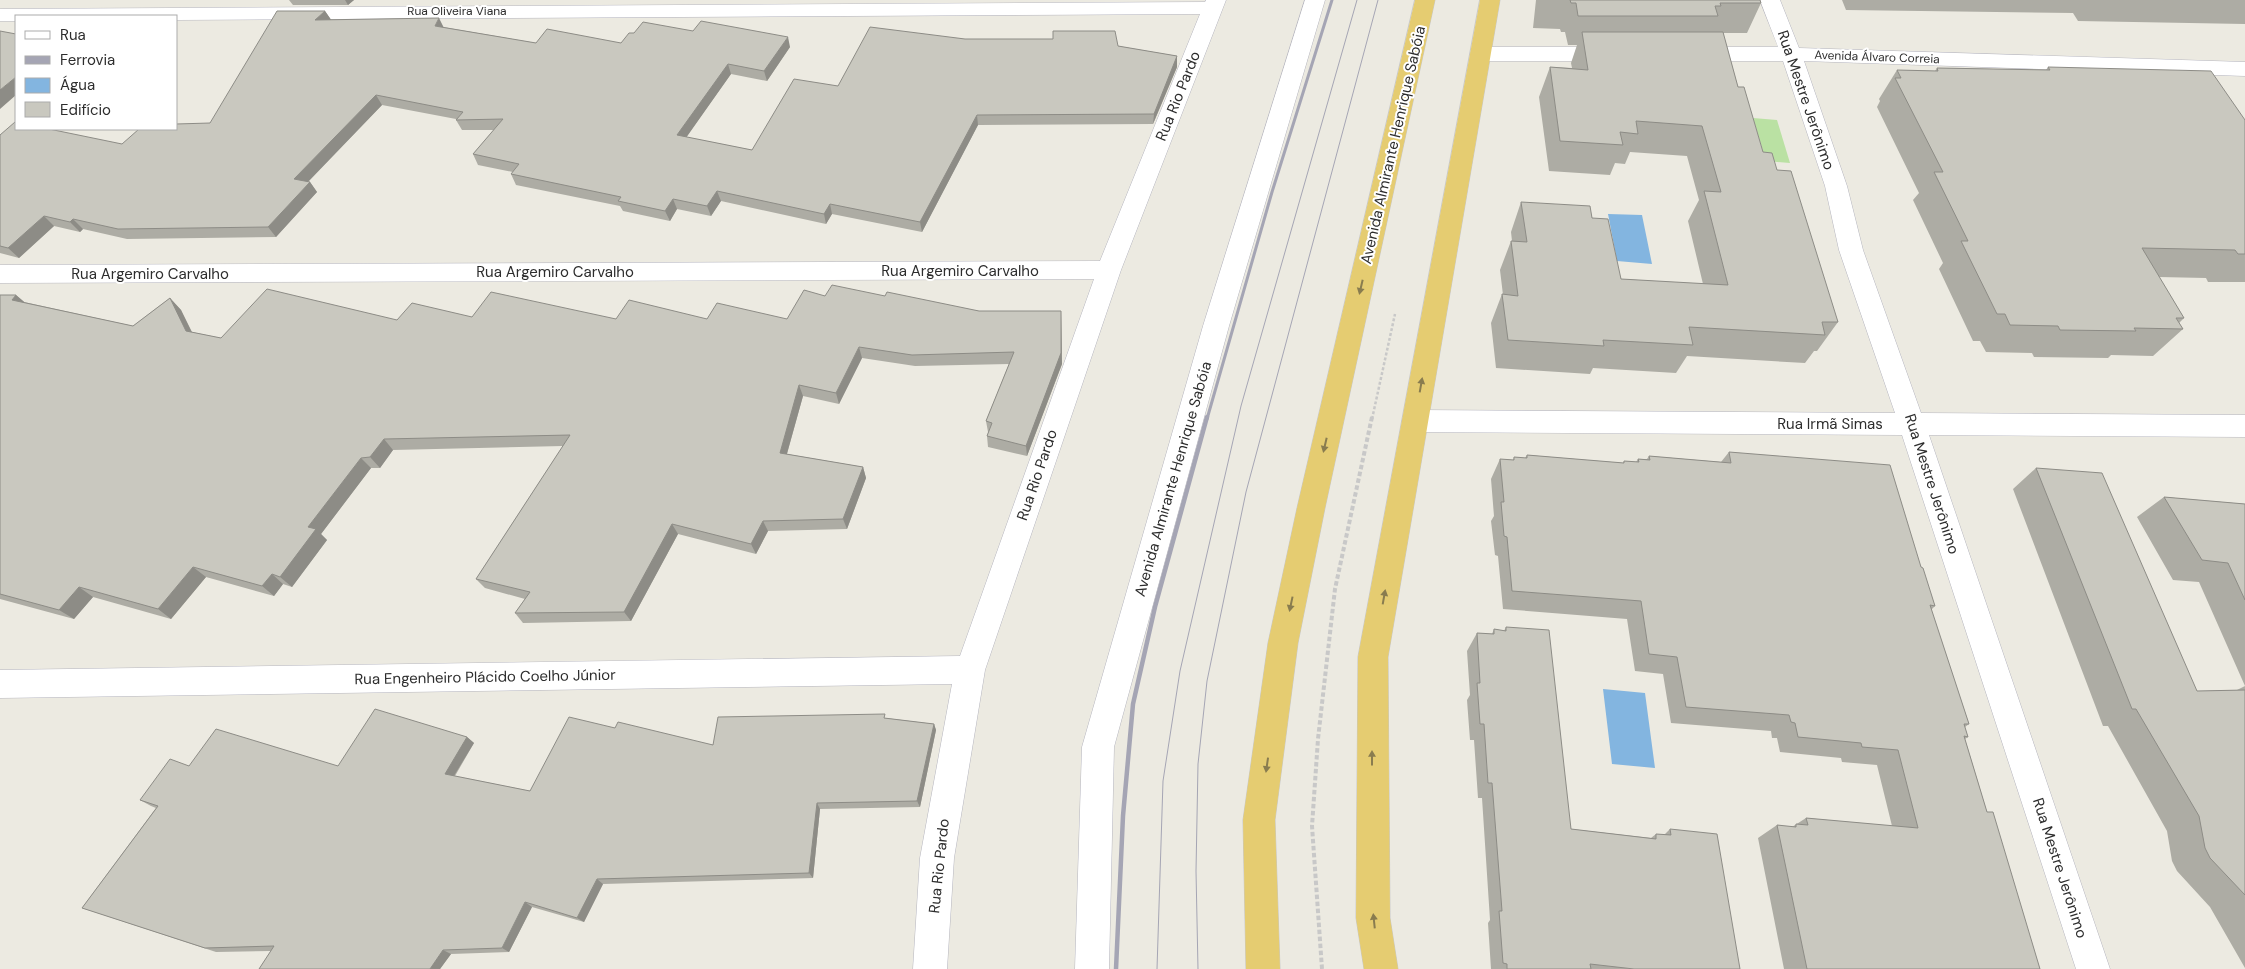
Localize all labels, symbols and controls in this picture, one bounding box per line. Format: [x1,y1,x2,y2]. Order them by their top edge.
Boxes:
street label: Rua Oliveira Viana [407,3,507,19]
legend [15,15,178,130]
street label: Avenida Almirante Henrique Sabóia [1356,24,1430,266]
text: Rua [60,25,86,45]
street label: Rua Mestre Jerônimo [1773,28,1839,173]
street label: Avenida Álvaro Correia [1814,47,1940,67]
street label: Rua Rio Pardo [1151,48,1205,144]
text: Ferrovia [60,50,115,70]
text: Água [60,75,95,95]
text: Edifício [60,100,111,120]
street label: Rua Argemiro Carvalho [881,261,1039,281]
street label: Rua Argemiro Carvalho [476,262,634,282]
street label: Rua Argemiro Carvalho [71,264,229,284]
one-way arrow [1357,279,1365,294]
street label: Avenida Almirante Henrique Sabóia [1130,359,1216,599]
one-way arrow [1418,377,1426,393]
street label: Rua Mestre Jerônimo [1900,411,1964,557]
street label: Rua Irmã Simas [1777,414,1883,434]
street label: Rua Rio Pardo [1012,427,1062,523]
one-way arrow [1321,438,1329,454]
one-way arrow [1380,588,1388,604]
one-way arrow [1287,596,1295,612]
street label: Rua Engenheiro Plácido Coelho Júnior [354,665,616,689]
one-way arrow [1368,750,1376,766]
one-way arrow [1263,757,1271,773]
street label: Rua Mestre Jerônimo [2028,795,2092,941]
street label: Rua Rio Pardo [924,818,954,914]
one-way arrow [1370,912,1378,928]

